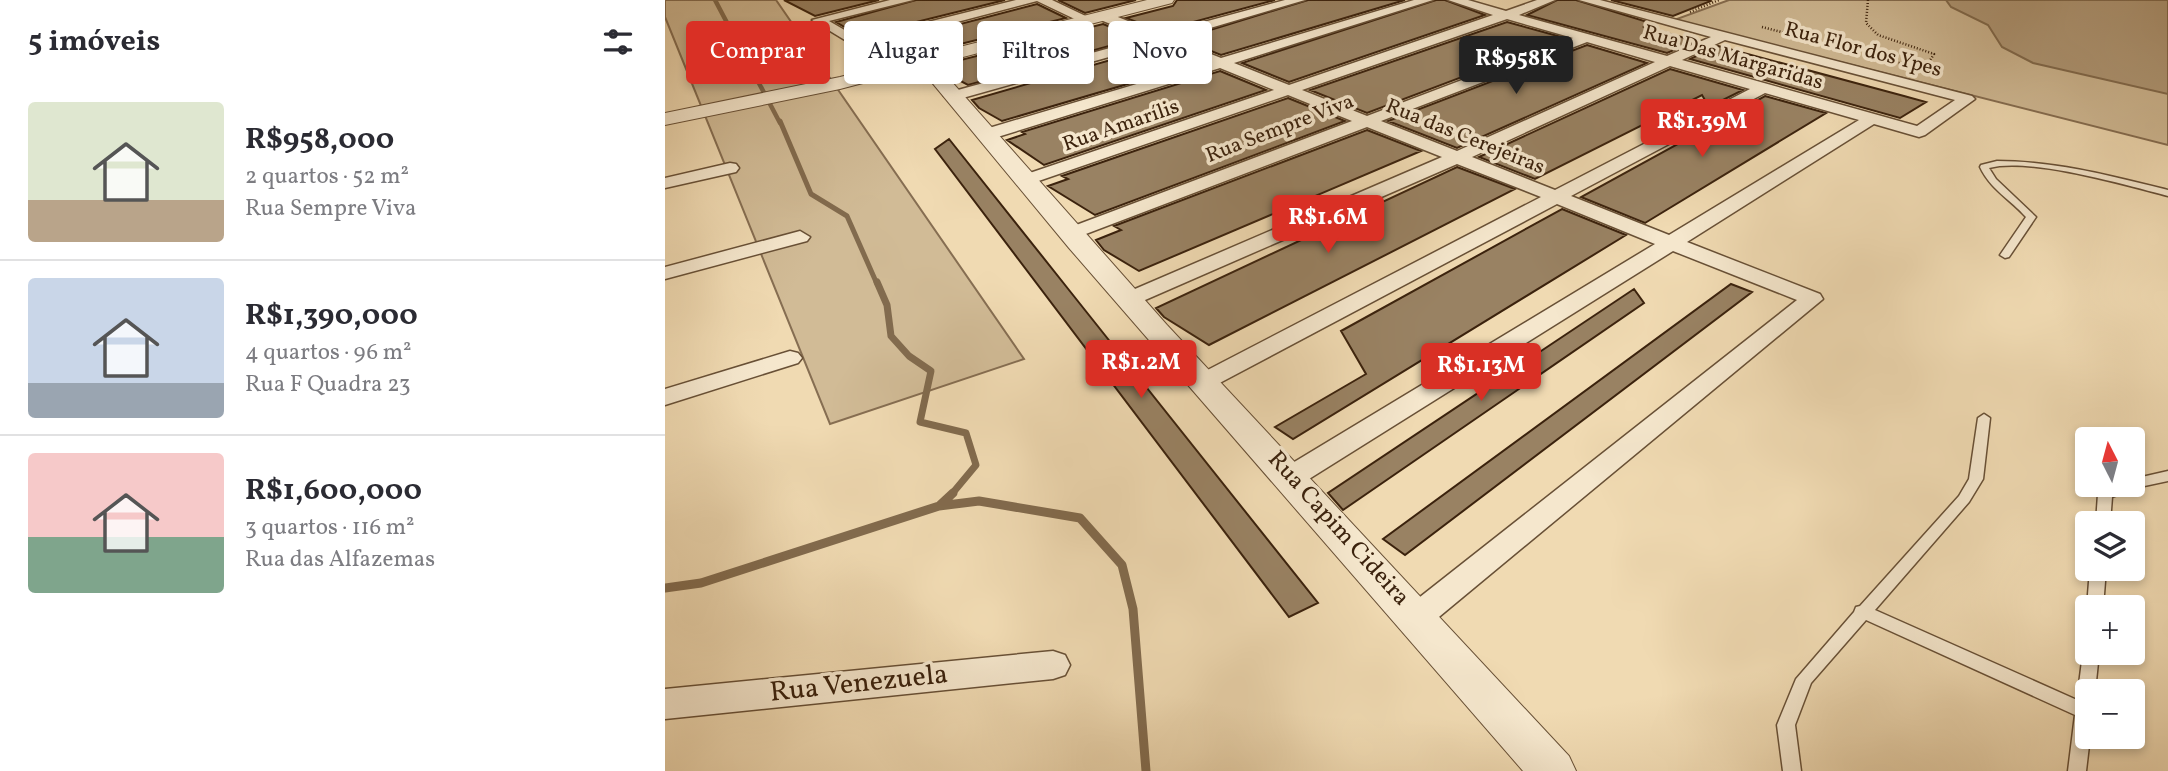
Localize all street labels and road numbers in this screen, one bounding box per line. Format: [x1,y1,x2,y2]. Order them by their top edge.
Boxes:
street label: Rua Flor dos Ypes [1781,15,1945,85]
street label: Rua Das Margaridas [1639,18,1827,98]
street label: Rua Sempre Viva [1202,87,1358,171]
street label: Rua das Cerejeiras [1381,92,1549,182]
street label: Rua Amarílis [1059,93,1183,159]
street label: Rua Capim Cideira [1259,444,1417,614]
street label: Rua Venezuela [768,655,950,713]

